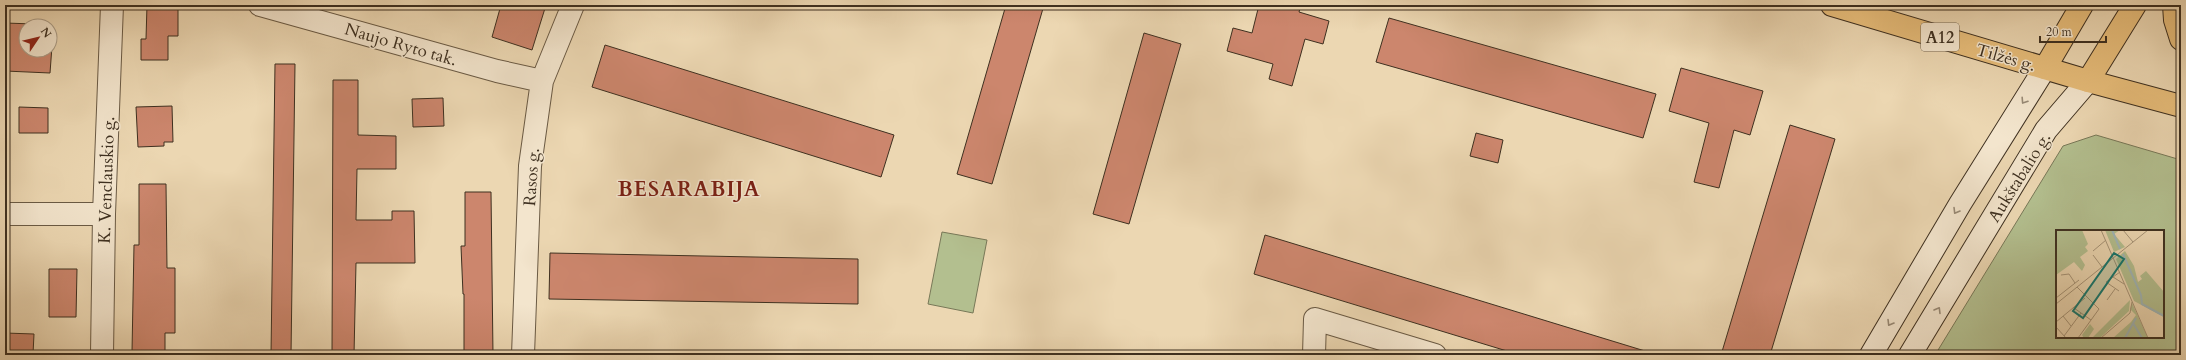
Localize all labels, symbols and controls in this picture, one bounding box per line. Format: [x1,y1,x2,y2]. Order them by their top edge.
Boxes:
street label: Naujo Ryto tak. [342,17,460,71]
north arrow [18,18,58,58]
scale bar [2040,18,2106,44]
road number: A12 [1921,23,1959,51]
text: N [37,24,55,41]
text: 20 m [2046,24,2073,40]
street label: Tilžės g. [1973,38,2038,77]
one-way arrow [2022,96,2029,103]
street label: K. Venclauskio g. [93,116,120,244]
street label: Aukštabalio g. [1983,128,2056,227]
street label: Rasos g. [518,147,545,207]
district label: BESARABIJA [617,175,761,204]
one-way arrow [1953,207,1960,214]
inset map [2056,230,2164,338]
one-way arrow [1933,307,1941,314]
one-way arrow [1887,319,1894,326]

